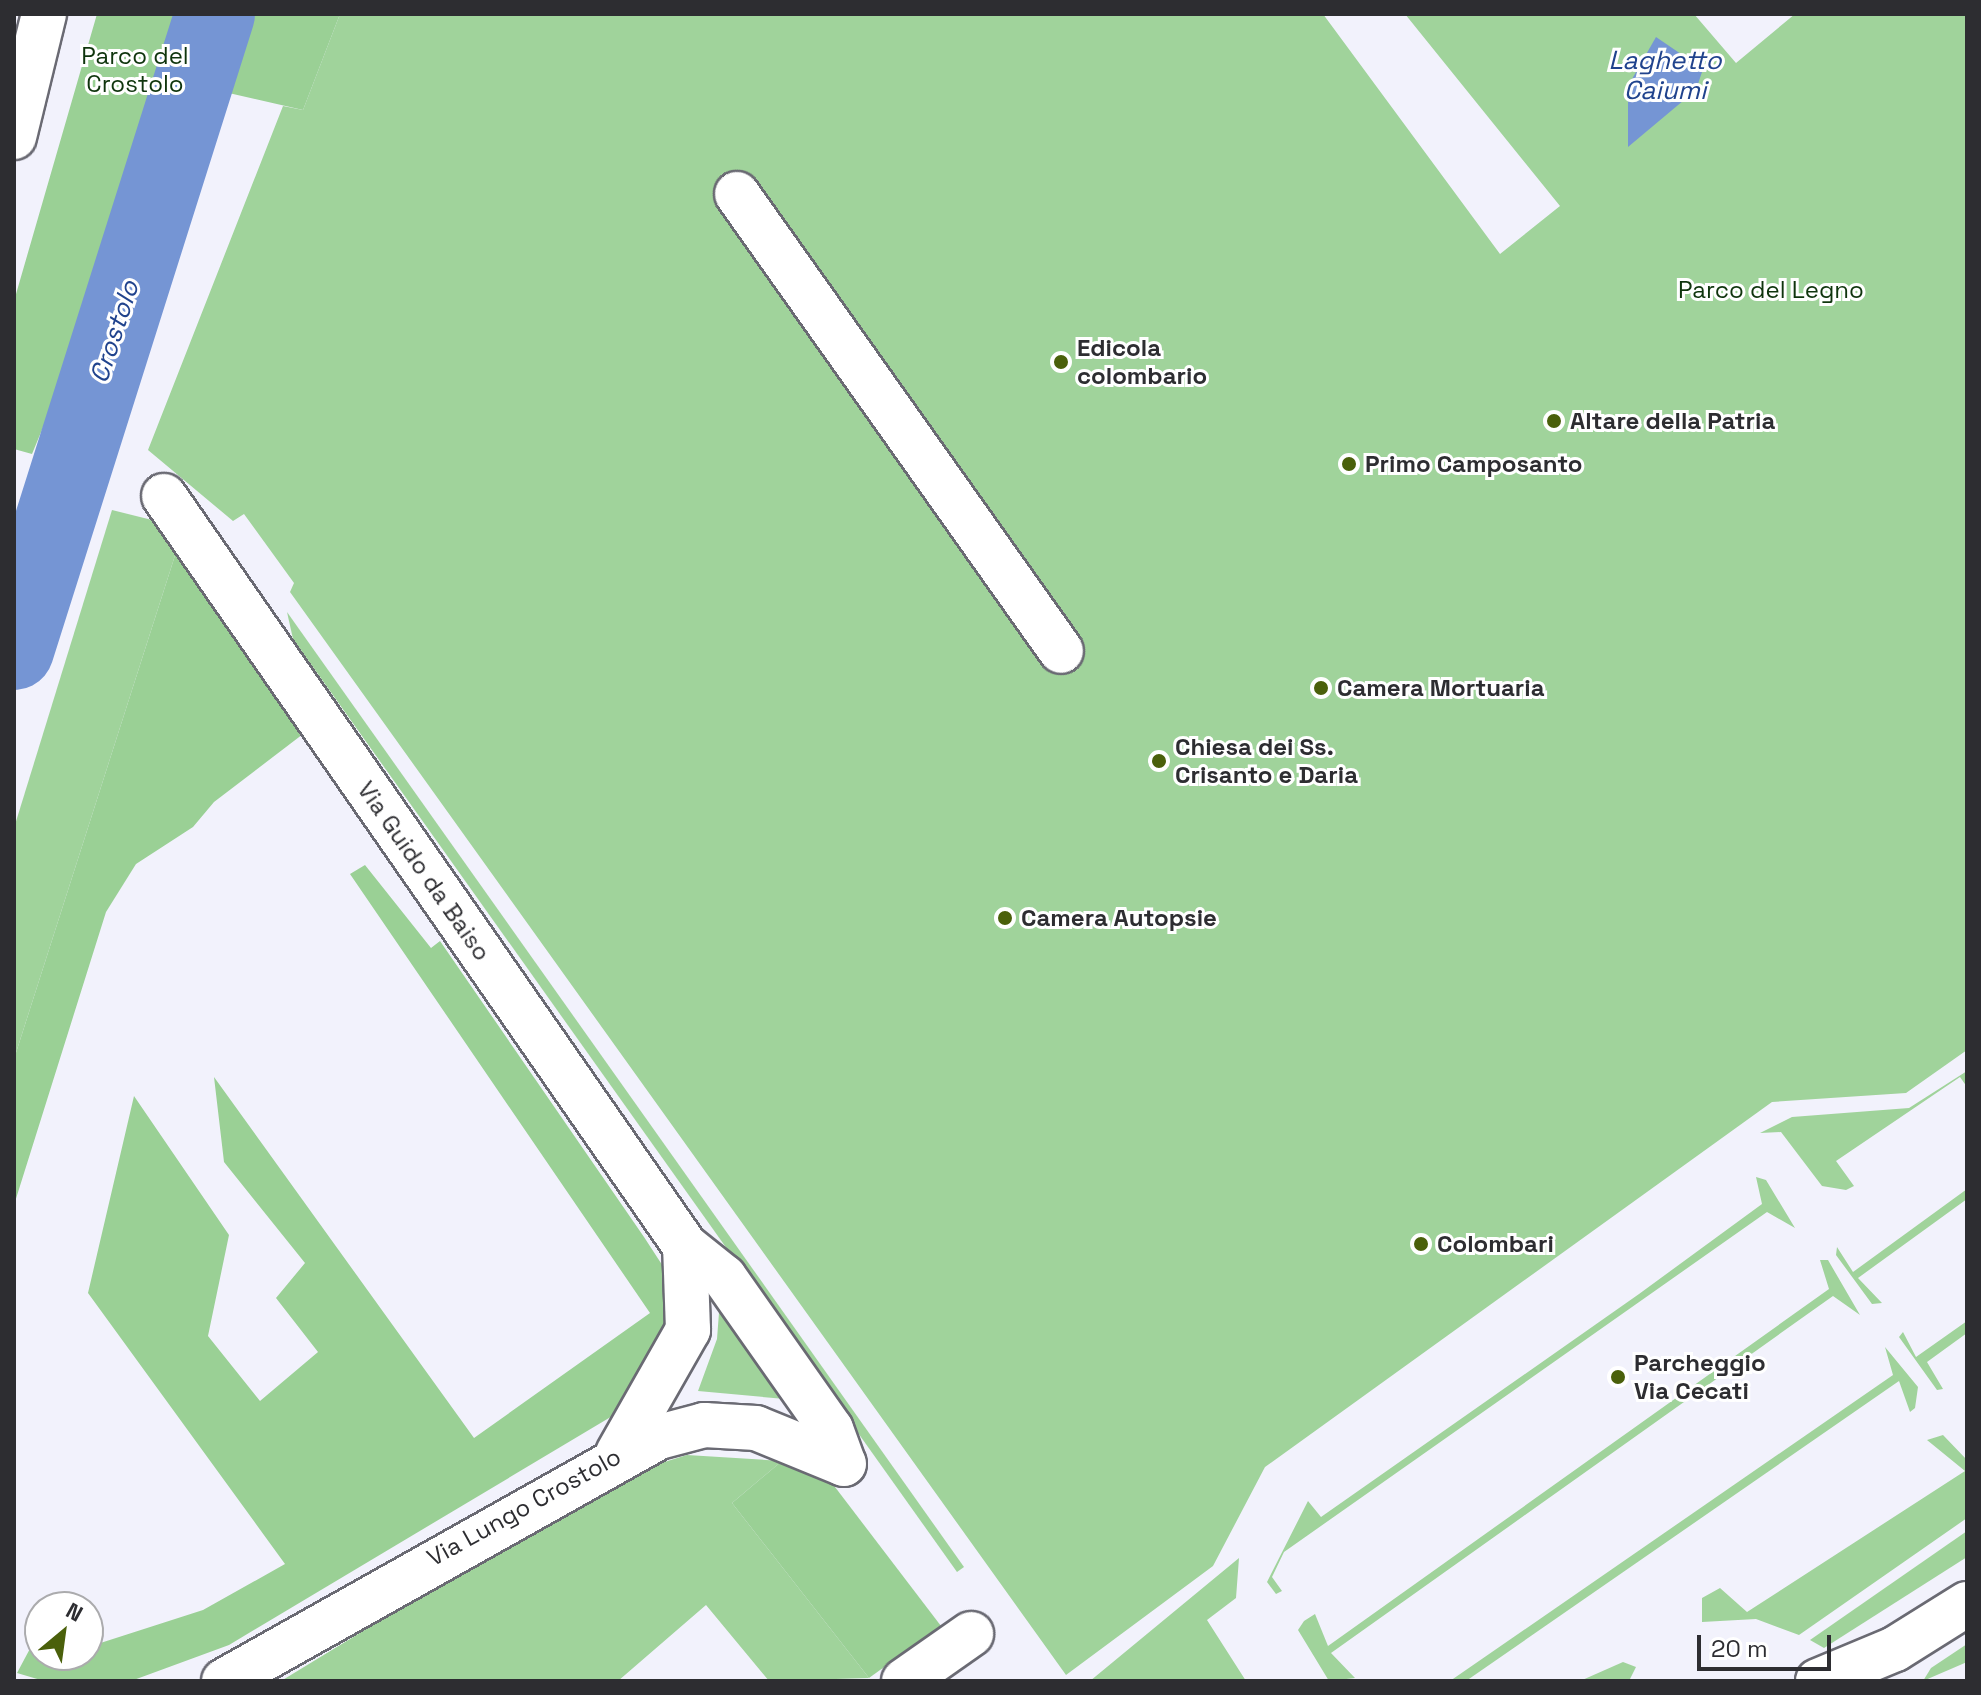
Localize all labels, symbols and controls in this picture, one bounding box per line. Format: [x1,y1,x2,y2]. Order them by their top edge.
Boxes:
park label: Parco del Crostolo [81,42,189,98]
water label: Laghetto Caiumi [1608,45,1722,106]
park label: Parco del Legno [1678,276,1864,304]
water label: Crostolo [84,277,146,387]
place label: Edicola colombario [1077,334,1207,390]
marker: Edicola colombario [1052,353,1070,371]
place label: Altare della Patria [1570,407,1775,435]
marker: Altare della Patria [1545,412,1563,430]
place label: Primo Camposanto [1365,450,1582,478]
marker: Primo Camposanto [1340,455,1358,473]
place label: Camera Mortuaria [1337,674,1545,702]
marker: Camera Mortuaria [1312,679,1330,697]
place label: Chiesa dei Ss. Crisanto e Daria [1175,733,1358,789]
marker: Chiesa dei Ss. Crisanto e Daria [1150,752,1168,770]
street label: Via Guido da Baiso [351,776,497,966]
place label: Camera Autopsie [1021,904,1217,932]
marker: Camera Autopsie [996,909,1014,927]
place label: Colombari [1437,1230,1554,1258]
marker: Colombari [1412,1235,1430,1253]
place label: Parcheggio Via Cecati [1634,1349,1766,1405]
marker: Parcheggio Via Cecati [1609,1368,1627,1386]
street label: Via Lungo Crostolo [422,1442,626,1572]
north arrow [24,1591,104,1671]
text: N [61,1596,88,1628]
scale bar [1701,1619,1835,1669]
text: 20 m [1711,1633,1768,1664]

